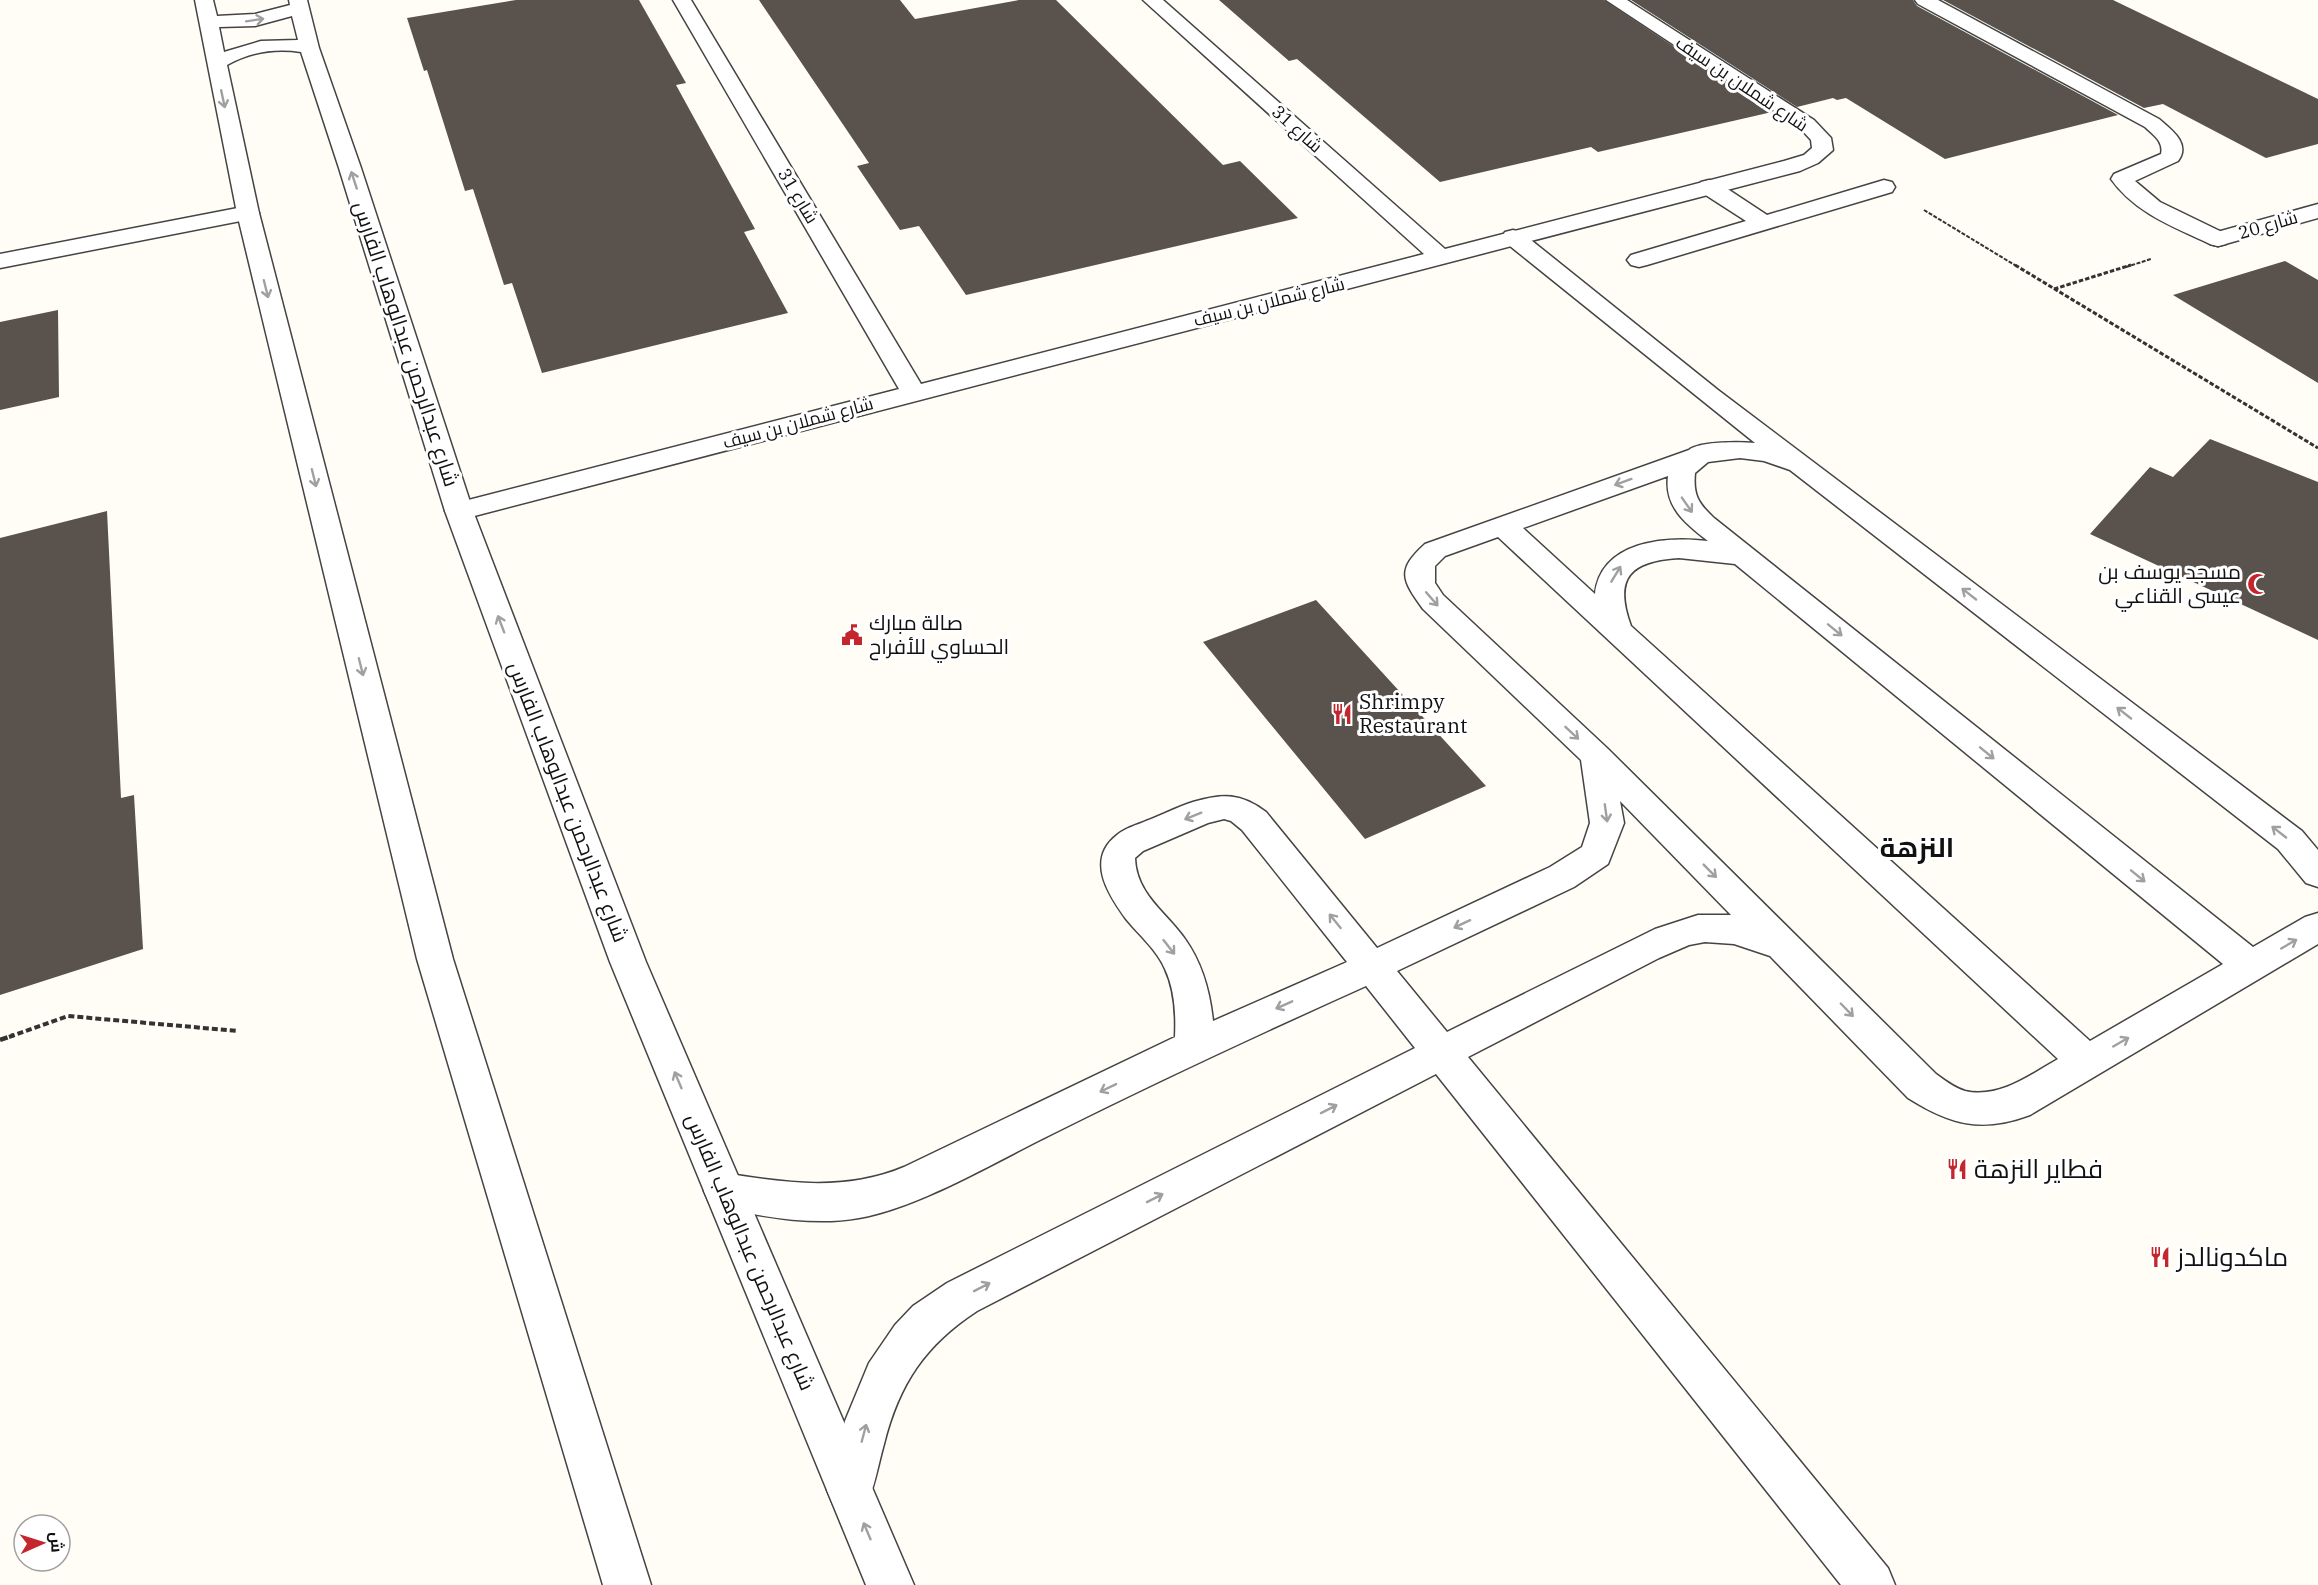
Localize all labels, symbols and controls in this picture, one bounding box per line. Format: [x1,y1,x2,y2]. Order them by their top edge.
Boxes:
one-way arrow [245,14,264,25]
street label: شارع شملان بن سيف [1671,31,1813,137]
one-way arrow [218,88,229,108]
street label: شارع 31 [1266,100,1328,158]
street label: شارع 31 [772,164,824,228]
one-way arrow [348,171,359,190]
street label: شارع عبدالرحمن عبدالوهاب الفارس [347,198,466,490]
street label: شارع 20 [2236,205,2300,245]
street label: شارع شملان بن سيف [1191,272,1347,332]
one-way arrow [261,279,273,298]
street label: شارع شملان بن سيف [720,391,876,455]
one-way arrow [309,468,320,487]
one-way arrow [1614,478,1633,489]
one-way arrow [1681,496,1693,512]
place label: مسجد يوسف بن عيسى القناعي [2098,557,2241,612]
one-way arrow [1610,566,1622,583]
mosque icon: مسجد يوسف بن عيسى القناعي [2246,572,2270,596]
one-way arrow [1962,587,1978,600]
one-way arrow [1425,591,1438,607]
place label: صالة مبارك الحساوي للأفراح [869,608,1009,663]
one-way arrow [495,615,506,634]
public building icon: صالة مبارك الحساوي للأفراح [840,623,864,647]
one-way arrow [1827,624,1843,637]
one-way arrow [356,657,368,676]
street label: شارع عبدالرحمن عبدالوهاب الفارس [501,657,635,946]
place label: Shrimpy Restaurant [1359,687,1468,739]
restaurant icon: Shrimpy Restaurant [1330,702,1354,726]
one-way arrow [2116,706,2132,719]
one-way arrow [1565,726,1580,741]
one-way arrow [1978,747,1994,760]
one-way arrow [1600,803,1611,823]
one-way arrow [1184,811,1203,822]
one-way arrow [2271,825,2287,838]
district label: النزهة [1880,829,1954,864]
one-way arrow [1703,864,1718,879]
one-way arrow [2130,870,2146,883]
one-way arrow [1328,913,1341,929]
one-way arrow [1453,919,1471,931]
one-way arrow [2280,938,2298,949]
one-way arrow [1162,939,1175,955]
one-way arrow [1276,1000,1294,1012]
one-way arrow [1840,1002,1855,1017]
one-way arrow [2112,1036,2129,1048]
one-way arrow [672,1072,683,1090]
one-way arrow [1099,1082,1117,1094]
one-way arrow [1320,1103,1337,1115]
street label: شارع عبدالرحمن عبدالوهاب الفارس [679,1109,822,1395]
place label: فطاير النزهة [1974,1151,2103,1185]
restaurant icon: فطاير النزهة [1945,1157,1969,1181]
one-way arrow [1146,1192,1164,1203]
place label: ماكدونالدز [2175,1239,2288,1273]
restaurant icon: ماكدونالدز [2148,1245,2172,1269]
one-way arrow [972,1280,990,1292]
one-way arrow [858,1424,870,1443]
north arrow [12,1513,72,1573]
one-way arrow [861,1522,872,1541]
text: ش [46,1531,68,1553]

